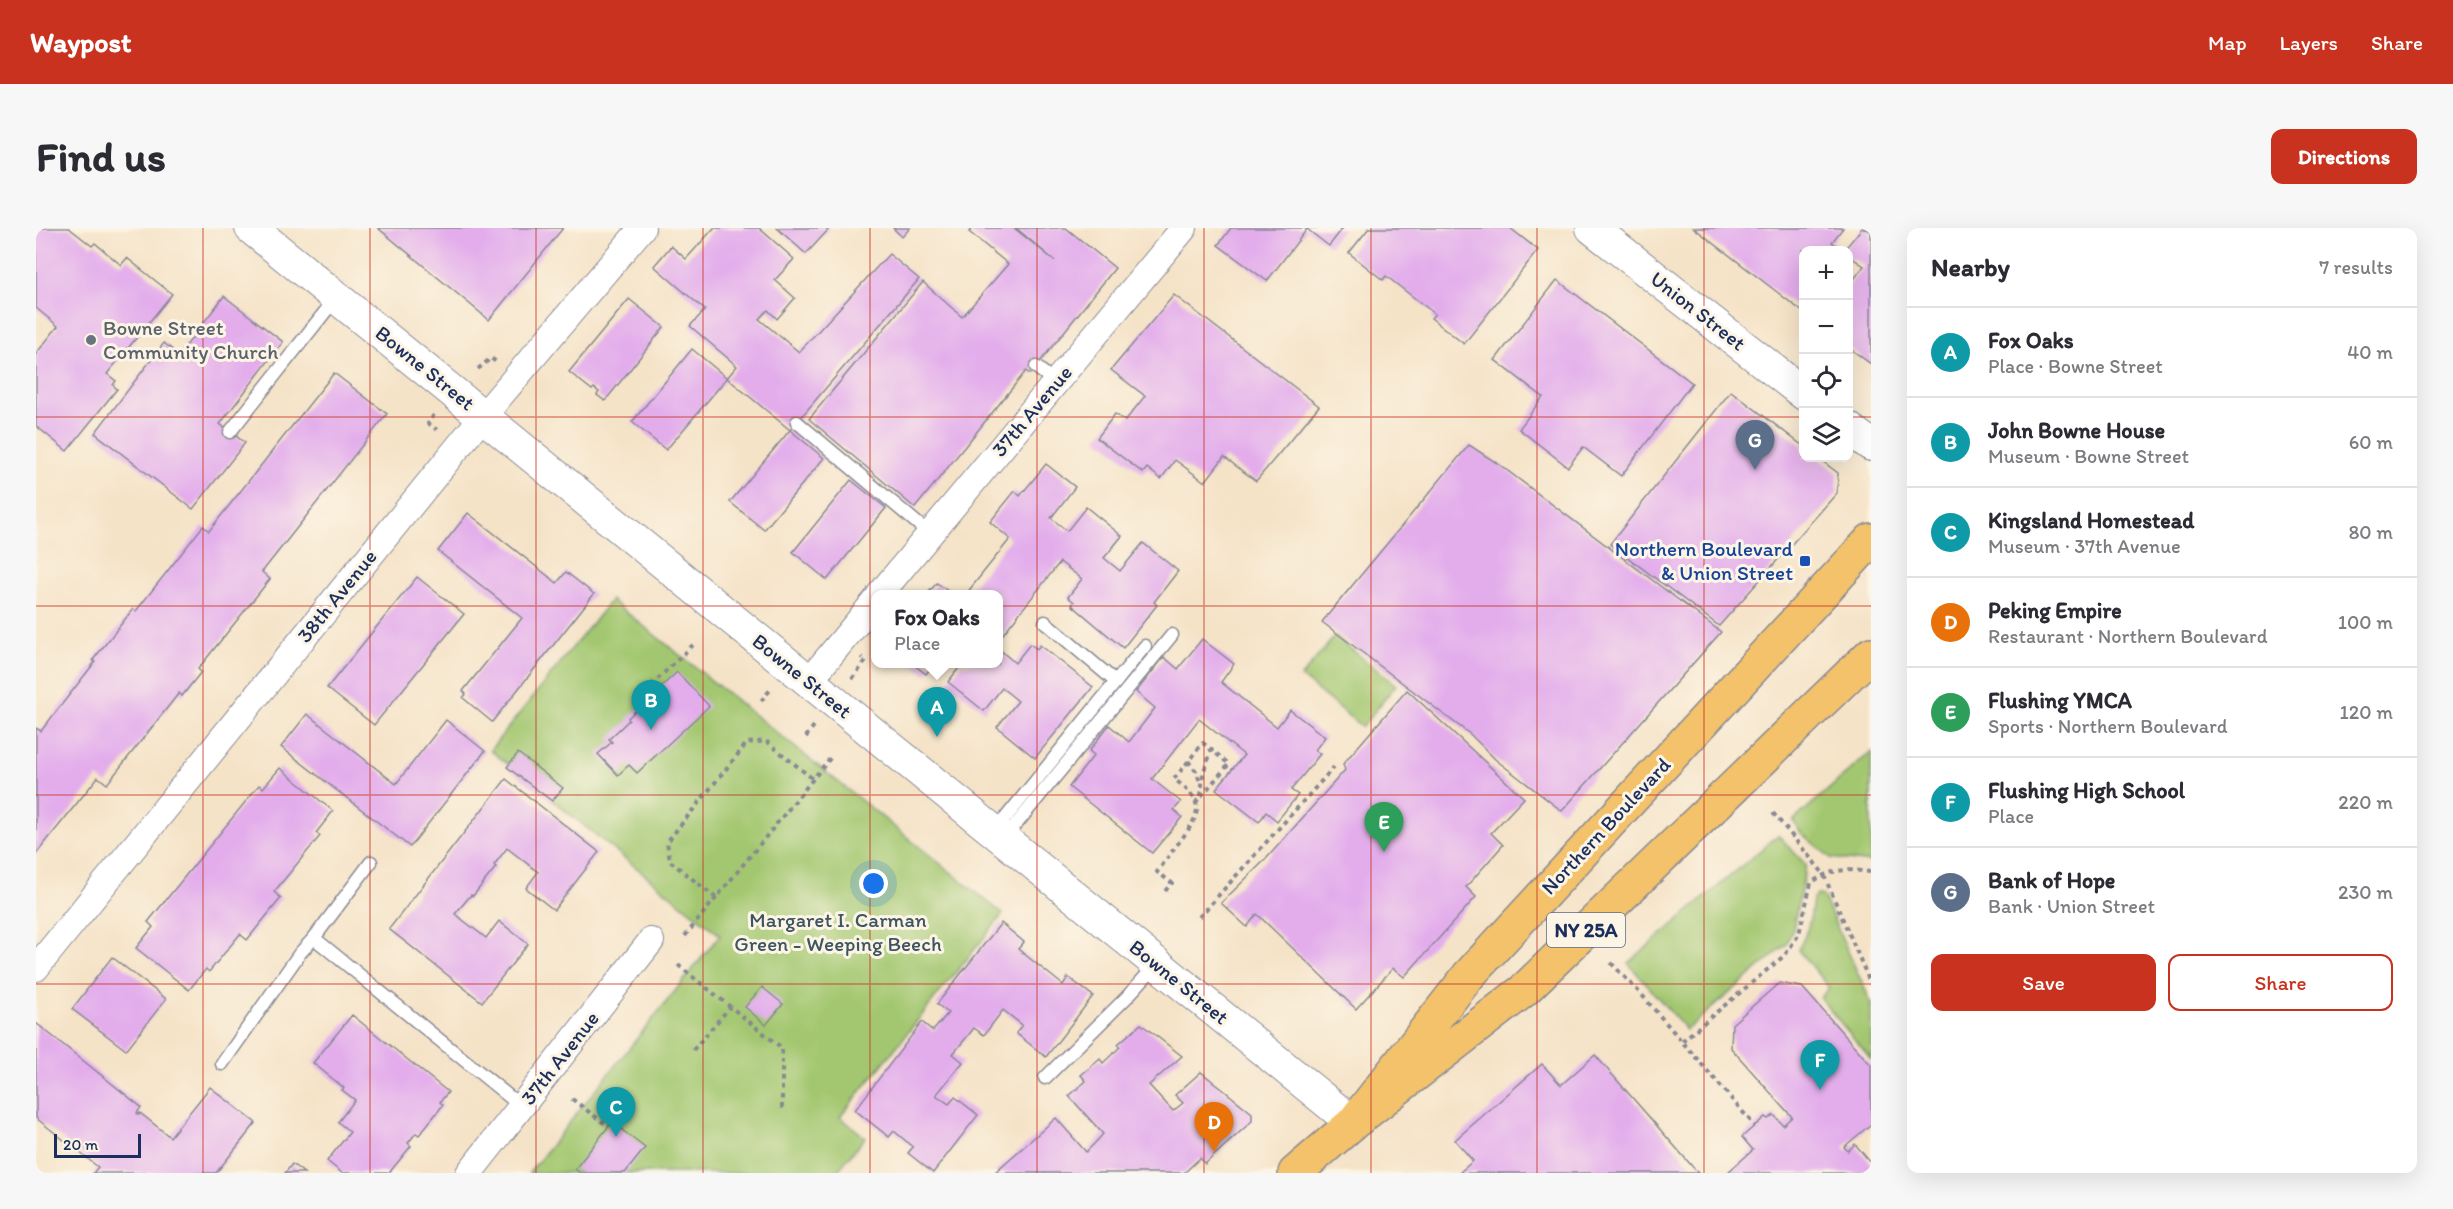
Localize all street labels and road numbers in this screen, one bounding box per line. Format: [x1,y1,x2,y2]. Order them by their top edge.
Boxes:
street label: Union Street [1646,266,1751,356]
street label: Bowne Street [371,320,480,415]
street label: 37th Avenue [986,360,1077,462]
street label: 38th Avenue [291,544,382,647]
street label: Bowne Street [748,628,857,723]
street label: Northern Boulevard [1536,752,1676,899]
road number: NY 25A [1547,913,1625,947]
street label: Bowne Street [1125,934,1234,1029]
street label: 37th Avenue [515,1006,604,1109]

